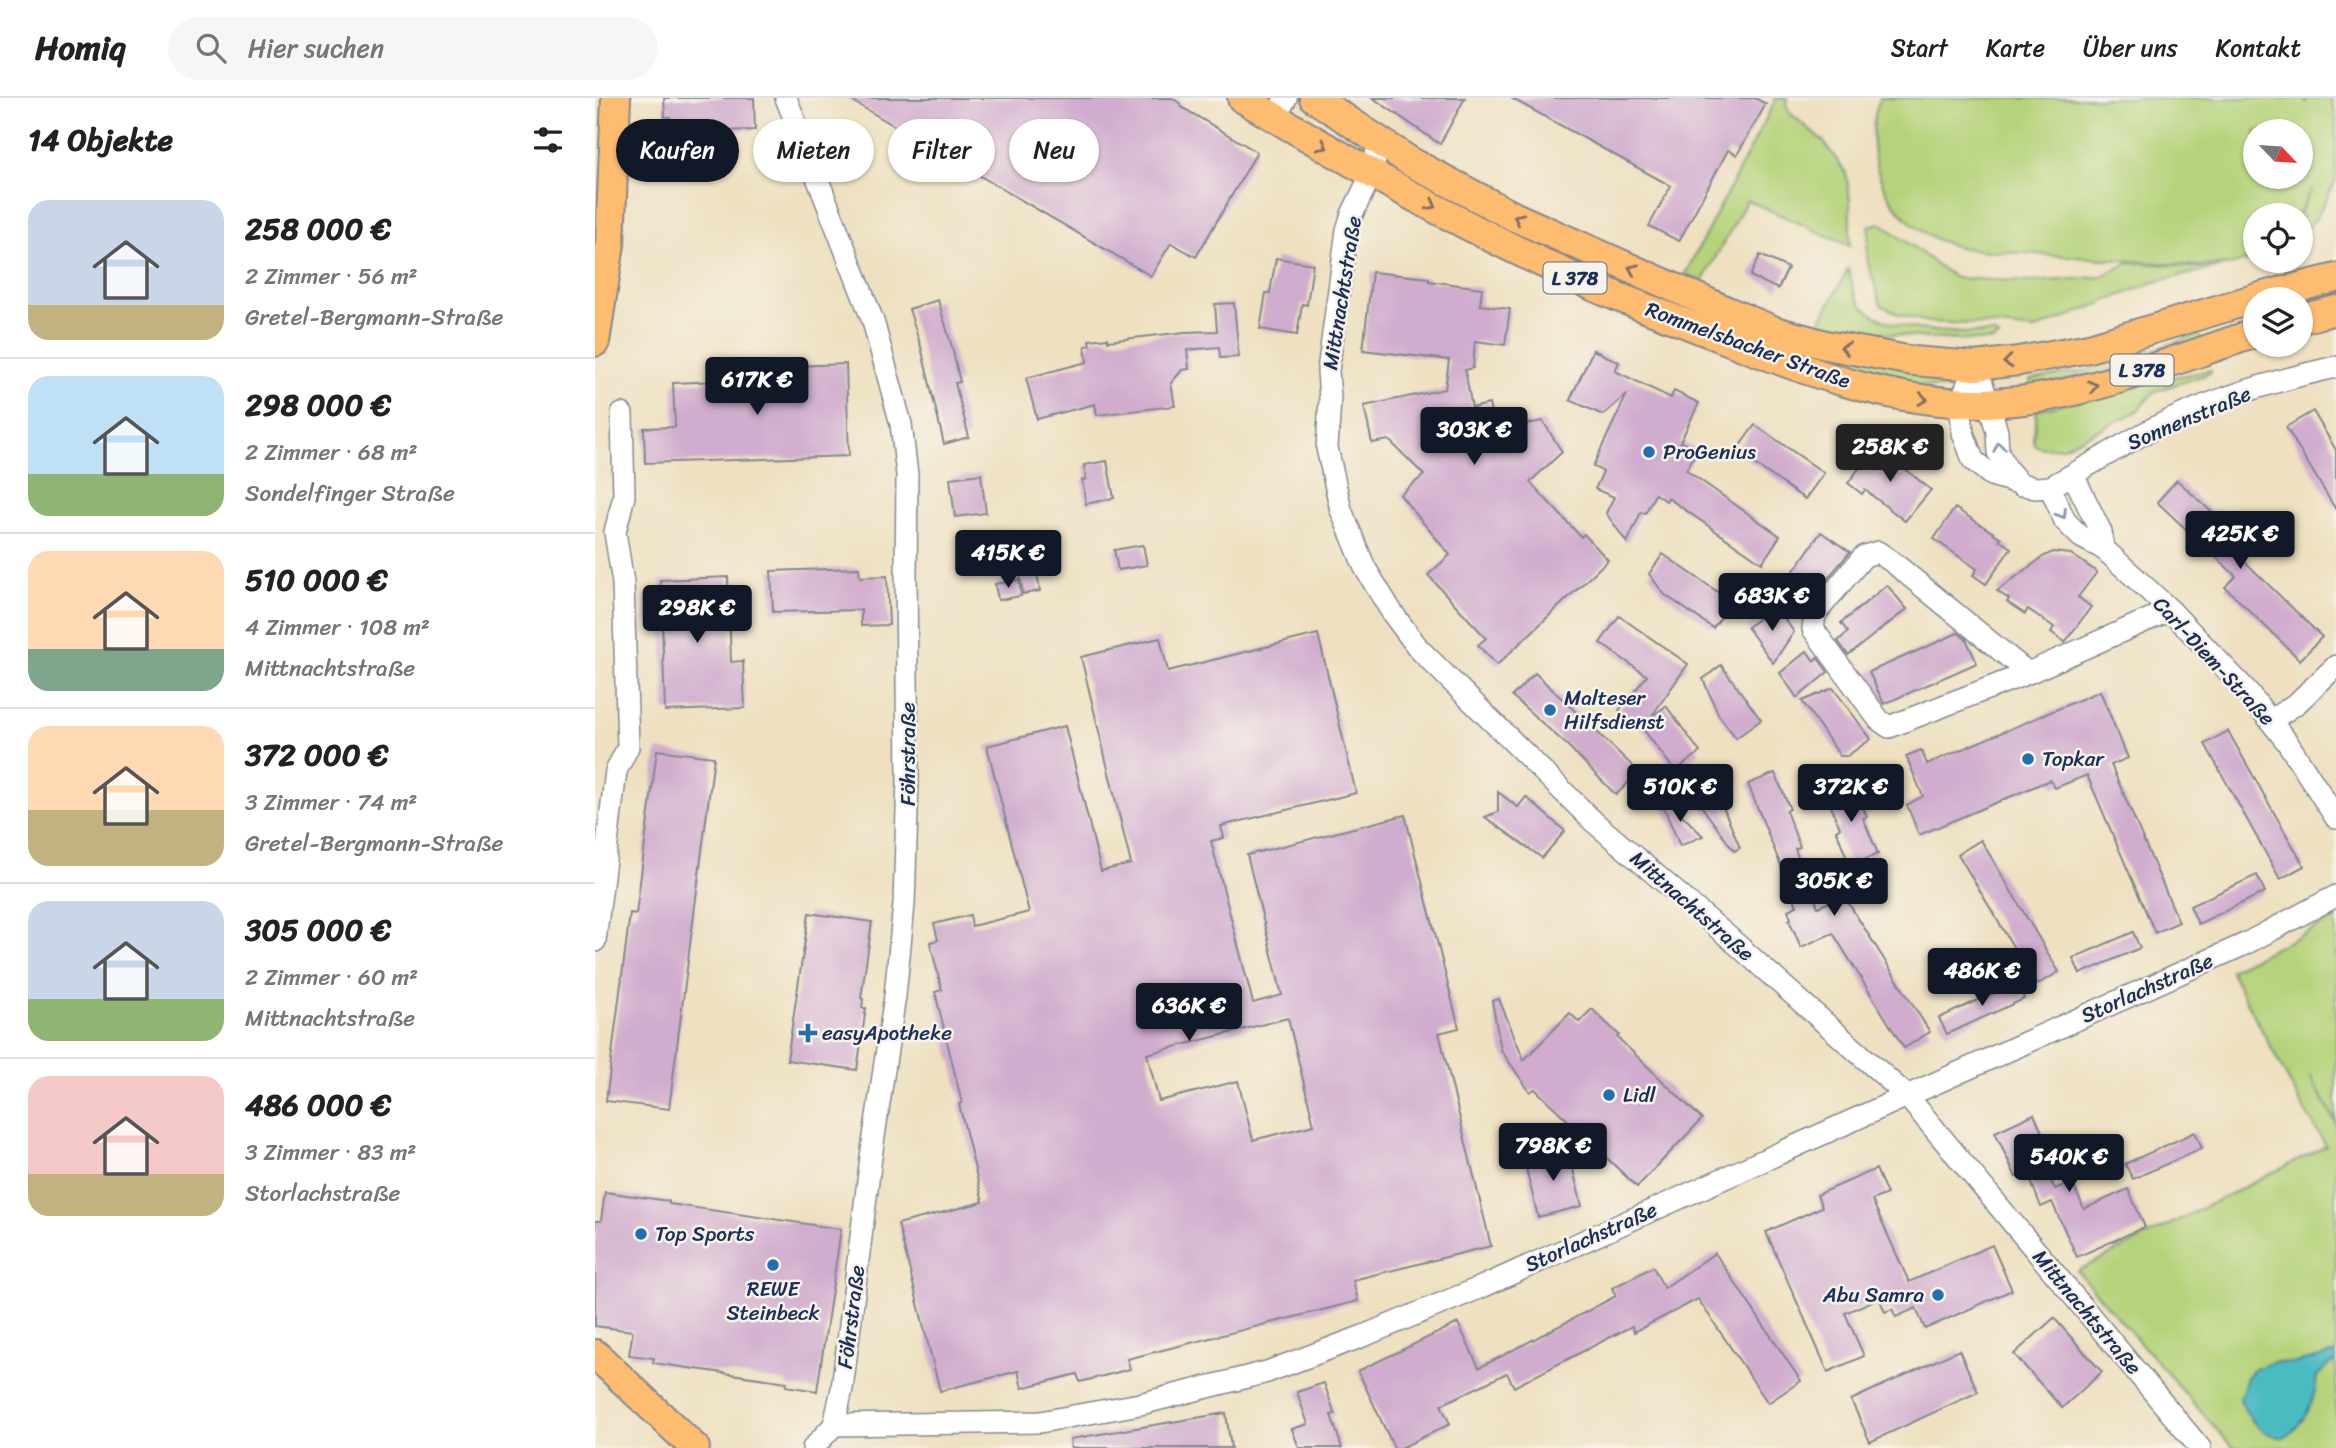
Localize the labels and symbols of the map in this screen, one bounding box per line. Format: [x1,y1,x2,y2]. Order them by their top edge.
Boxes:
north arrow [2243,119,2313,189]
one-way arrow [1315,138,1328,151]
one-way arrow [1425,197,1437,210]
one-way arrow [1513,212,1525,226]
street label: Mittnachtstraße [1311,213,1373,373]
road number: L 378 [1543,262,1607,294]
one-way arrow [1628,263,1640,277]
street label: Rommelsbacher Straße [1640,290,1856,400]
one-way arrow [1839,342,1851,357]
one-way arrow [2002,354,2013,369]
road number: L 378 [2111,354,2173,386]
pin: 617K € [700,358,814,417]
street label: Sonnenstraße [2121,375,2257,461]
one-way arrow [2087,380,2099,394]
one-way arrow [1917,392,1929,407]
pin: 303K € [1417,408,1531,467]
pin: 258K € [1833,424,1947,484]
place label: ProGenius [1663,433,1756,471]
one-way arrow [1993,441,2008,453]
marker: ProGenius [1641,444,1657,460]
one-way arrow [2053,506,2066,519]
pin: 425K € [2183,512,2297,571]
pin: 415K € [951,531,1065,590]
pin: 683K € [1715,574,1829,633]
pin: 298K € [640,586,754,645]
street label: Carl-Diem-Straße [2143,587,2285,735]
place label: Malteser Hilfsdienst [1564,679,1664,741]
street label: Föhrstraße [889,702,927,806]
marker: Malteser Hilfsdienst [1542,702,1558,718]
place label: Topkar [2042,740,2105,778]
marker: Topkar [2020,751,2036,767]
pin: 510K € [1623,764,1737,824]
pin: 372K € [1794,764,1908,824]
street label: Mittnachtstraße [1621,841,1763,971]
pin: 305K € [1777,858,1891,918]
street label: Storlachstraße [2074,942,2220,1034]
pin: 486K € [1925,948,2039,1008]
pin: 636K € [1132,984,1246,1043]
place label: easyApotheke [822,1014,952,1052]
marker: easyApotheke [800,1025,816,1041]
place label: Lidl [1623,1076,1657,1114]
marker: Lidl [1601,1087,1617,1103]
pin: 798K € [1496,1124,1610,1183]
pin: 540K € [2012,1134,2126,1194]
street label: Storlachstraße [1518,1191,1664,1283]
place label: Top Sports [655,1215,755,1253]
marker: Top Sports [633,1226,649,1242]
street label: Mittnachtstraße [2023,1240,2152,1384]
marker: REWE Steinbeck [765,1257,781,1273]
street label: Föhrstraße [826,1263,876,1371]
place label: REWE Steinbeck [726,1270,820,1332]
place label: Abu Samra [1822,1276,1924,1314]
marker: Abu Samra [1930,1287,1946,1303]

